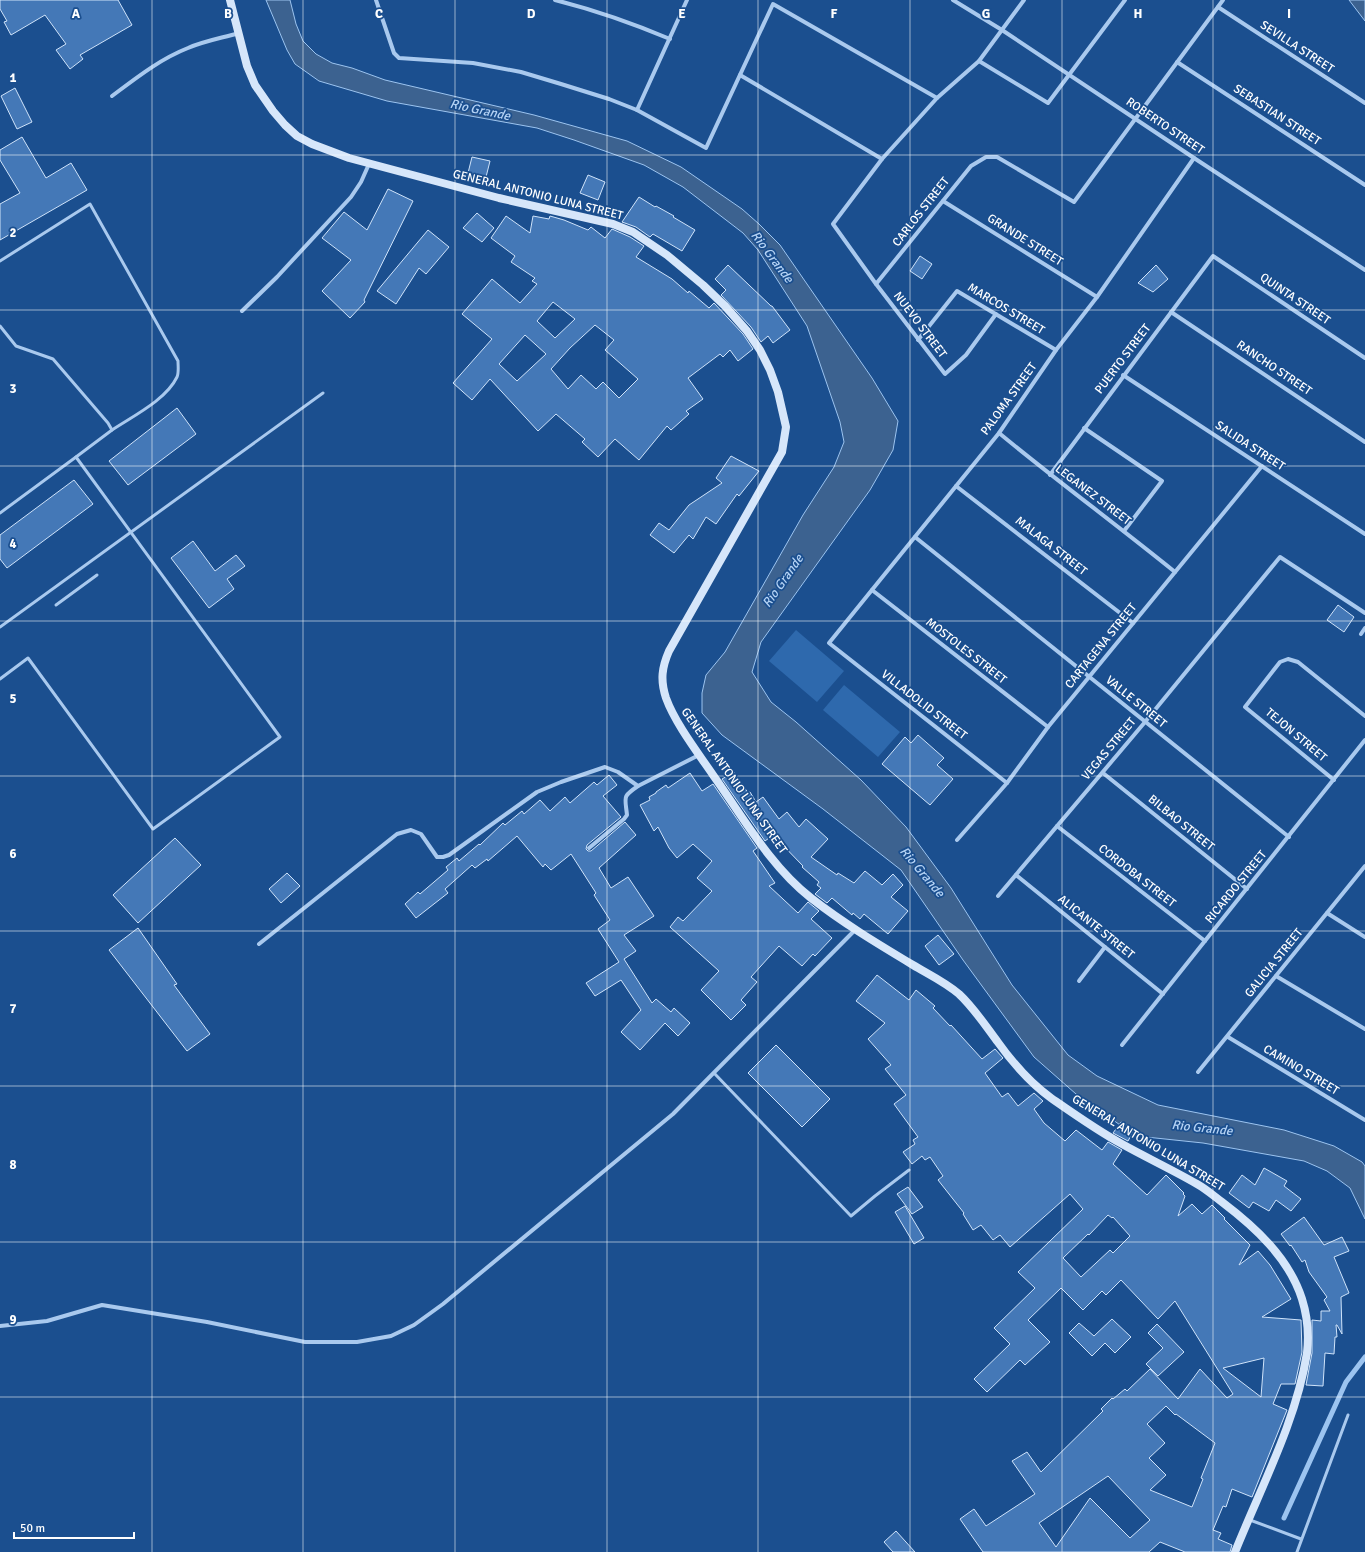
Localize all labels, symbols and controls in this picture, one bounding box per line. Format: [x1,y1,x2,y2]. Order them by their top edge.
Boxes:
text: A [72,6,81,22]
text: B [224,6,232,22]
text: C [375,6,383,22]
text: D [527,6,536,22]
text: E [678,6,686,22]
text: F [831,6,838,22]
text: G [982,6,990,22]
text: H [1134,6,1142,22]
text: I [1287,6,1291,22]
street label: SEVILLA STREET [1257,18,1337,77]
text: 1 [9,70,17,86]
street label: SEBASTIAN STREET [1231,81,1323,149]
street label: ROBERTO STREET [1123,94,1207,158]
water label: Rio Grande [448,96,513,124]
street label: GENERAL ANTONIO LUNA STREET [451,167,625,223]
street label: CARLOS STREET [889,174,953,250]
street label: GRANDE STREET [984,211,1066,269]
text: 2 [9,225,17,241]
water label: Rio Grande [747,228,798,287]
street label: QUINTA STREET [1257,270,1333,328]
street label: MARCOS STREET [965,280,1047,338]
street label: NUEVO STREET [890,289,950,361]
street label: PUERTO STREET [1092,321,1154,397]
street label: RANCHO STREET [1234,337,1315,399]
street label: PALOMA STREET [978,360,1040,438]
text: 3 [9,381,17,397]
street label: SALIDA STREET [1212,418,1288,474]
street label: LEGANEZ STREET [1052,462,1134,528]
street label: MALAGA STREET [1012,513,1090,579]
text: 4 [9,536,17,552]
water label: Rio Grande [759,550,808,611]
street label: CARTAGENA STREET [1062,600,1140,692]
street label: MOSTOLES STREET [923,615,1010,687]
street label: VILLADOLID STREET [878,667,970,743]
street label: VALLE STREET [1102,673,1170,731]
text: 5 [9,691,17,707]
street label: GENERAL ANTONIO LUNA STREET [678,705,790,857]
street label: TEJON STREET [1262,705,1330,765]
street label: VEGAS STREET [1079,715,1140,783]
street label: BILBAO STREET [1145,792,1217,854]
street label: CORDOBA STREET [1095,841,1179,911]
water label: Rio Grande [896,843,949,902]
text: 6 [9,846,17,862]
street label: RICARDO STREET [1202,847,1270,927]
street label: ALICANTE STREET [1055,892,1137,962]
street label: GALICIA STREET [1242,925,1306,1001]
text: 7 [9,1001,17,1017]
street label: CAMINO STREET [1261,1042,1342,1098]
street label: GENERAL ANTONIO LUNA STREET [1069,1092,1227,1195]
water label: Rio Grande [1171,1117,1235,1139]
text: 8 [9,1157,17,1173]
text: 9 [9,1312,17,1328]
scale bar [14,1514,134,1540]
text: 50 m [20,1521,45,1536]

